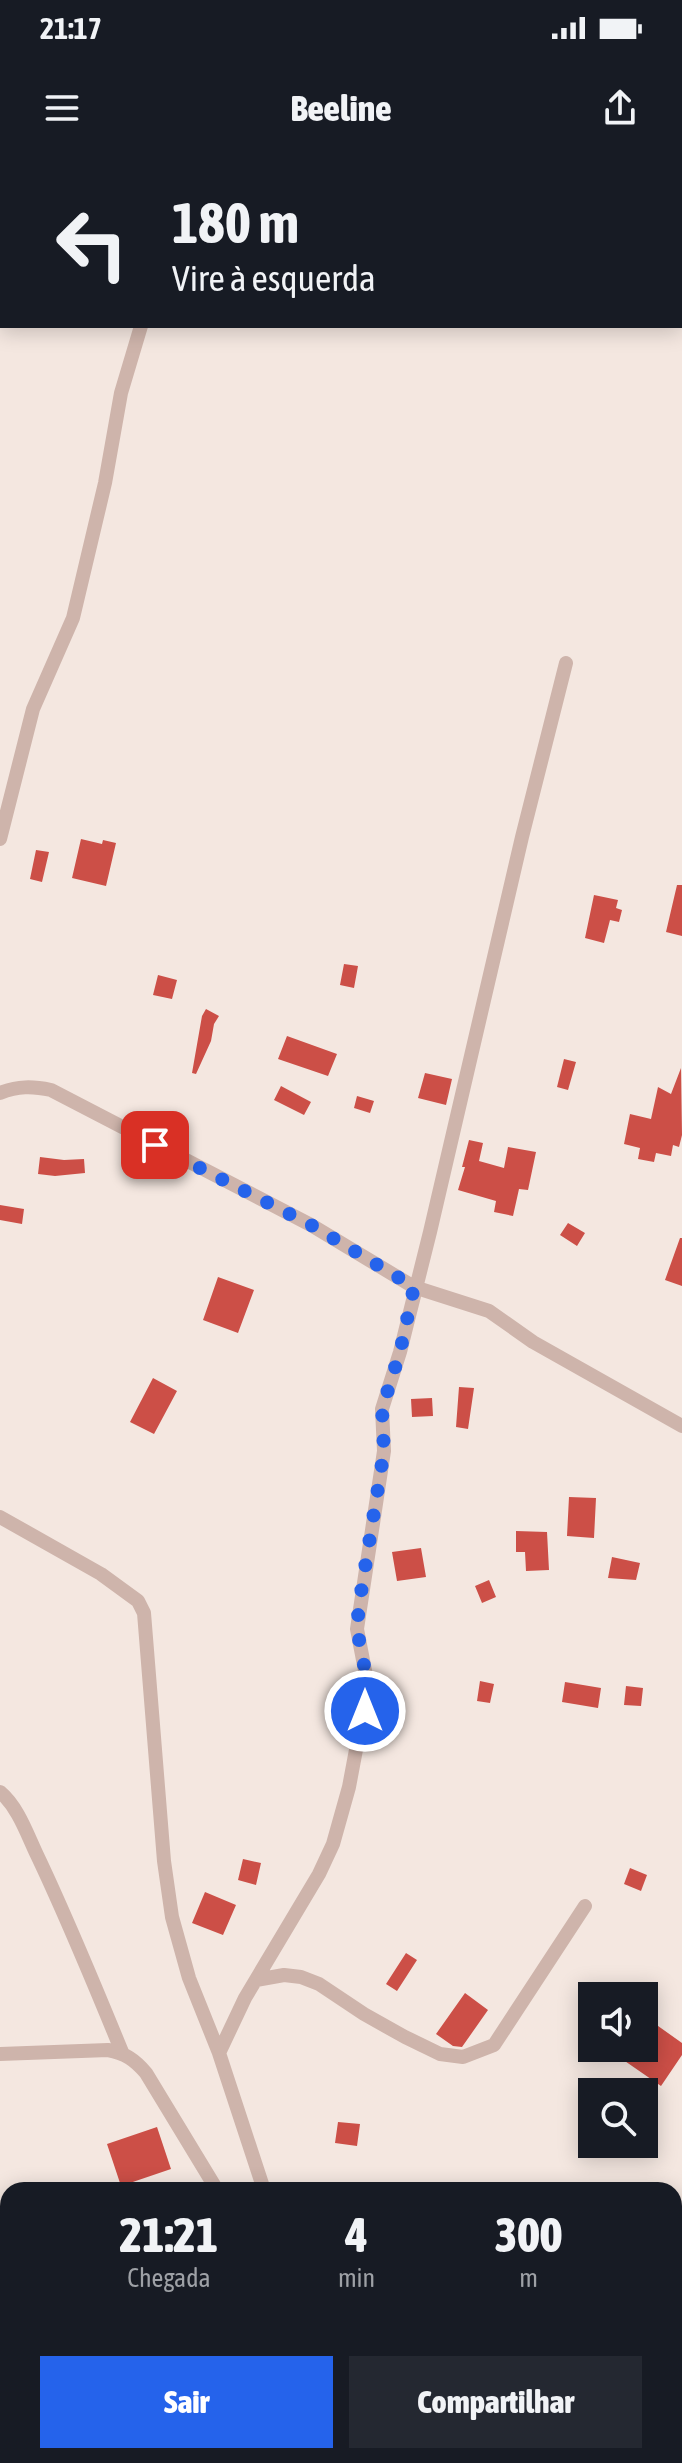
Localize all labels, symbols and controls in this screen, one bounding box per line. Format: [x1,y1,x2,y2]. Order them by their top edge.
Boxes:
text: 21:17 [40,11,102,45]
icon: menu [40,86,84,130]
icon: share [598,86,642,130]
text: Beeline [290,87,392,129]
text: 180 m [172,191,299,255]
icon: left [40,192,144,296]
text: Vire à esquerda [172,257,376,299]
pin [121,1111,189,1179]
icon: arrive [133,1123,177,1167]
position arrow [323,1669,407,1753]
map controls [578,1982,658,2158]
button: sound [578,1982,658,2062]
button: search [578,2078,658,2158]
text: 21:21 [120,2207,218,2262]
text: 4 [345,2207,368,2262]
text: 300 [495,2207,562,2262]
text: Chegada [127,2263,211,2293]
text: min [338,2263,375,2293]
text: m [519,2263,538,2293]
button: Sair [40,2356,333,2448]
button: Compartilhar [349,2356,642,2448]

